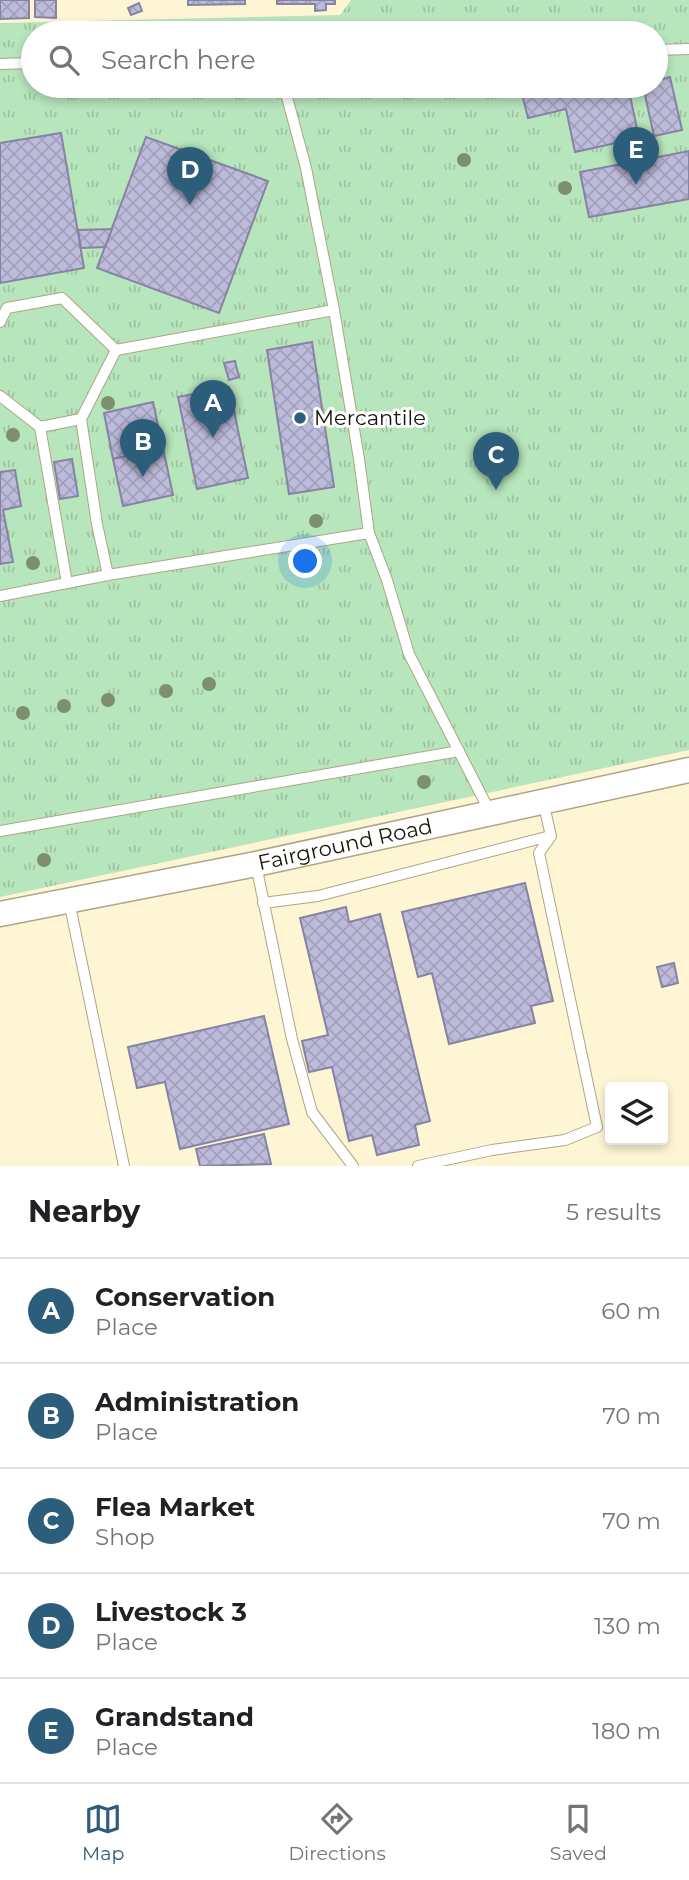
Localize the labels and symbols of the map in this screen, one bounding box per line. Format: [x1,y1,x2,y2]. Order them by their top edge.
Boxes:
pin: E [613,127,659,185]
pin: D [167,147,213,205]
pin: A [190,380,236,438]
place label: Mercantile [314,405,426,430]
marker: Mercantile [292,410,308,426]
pin: B [120,419,166,477]
pin: C [473,432,519,490]
your location [288,544,322,578]
street label: Fairground Road [255,813,435,875]

